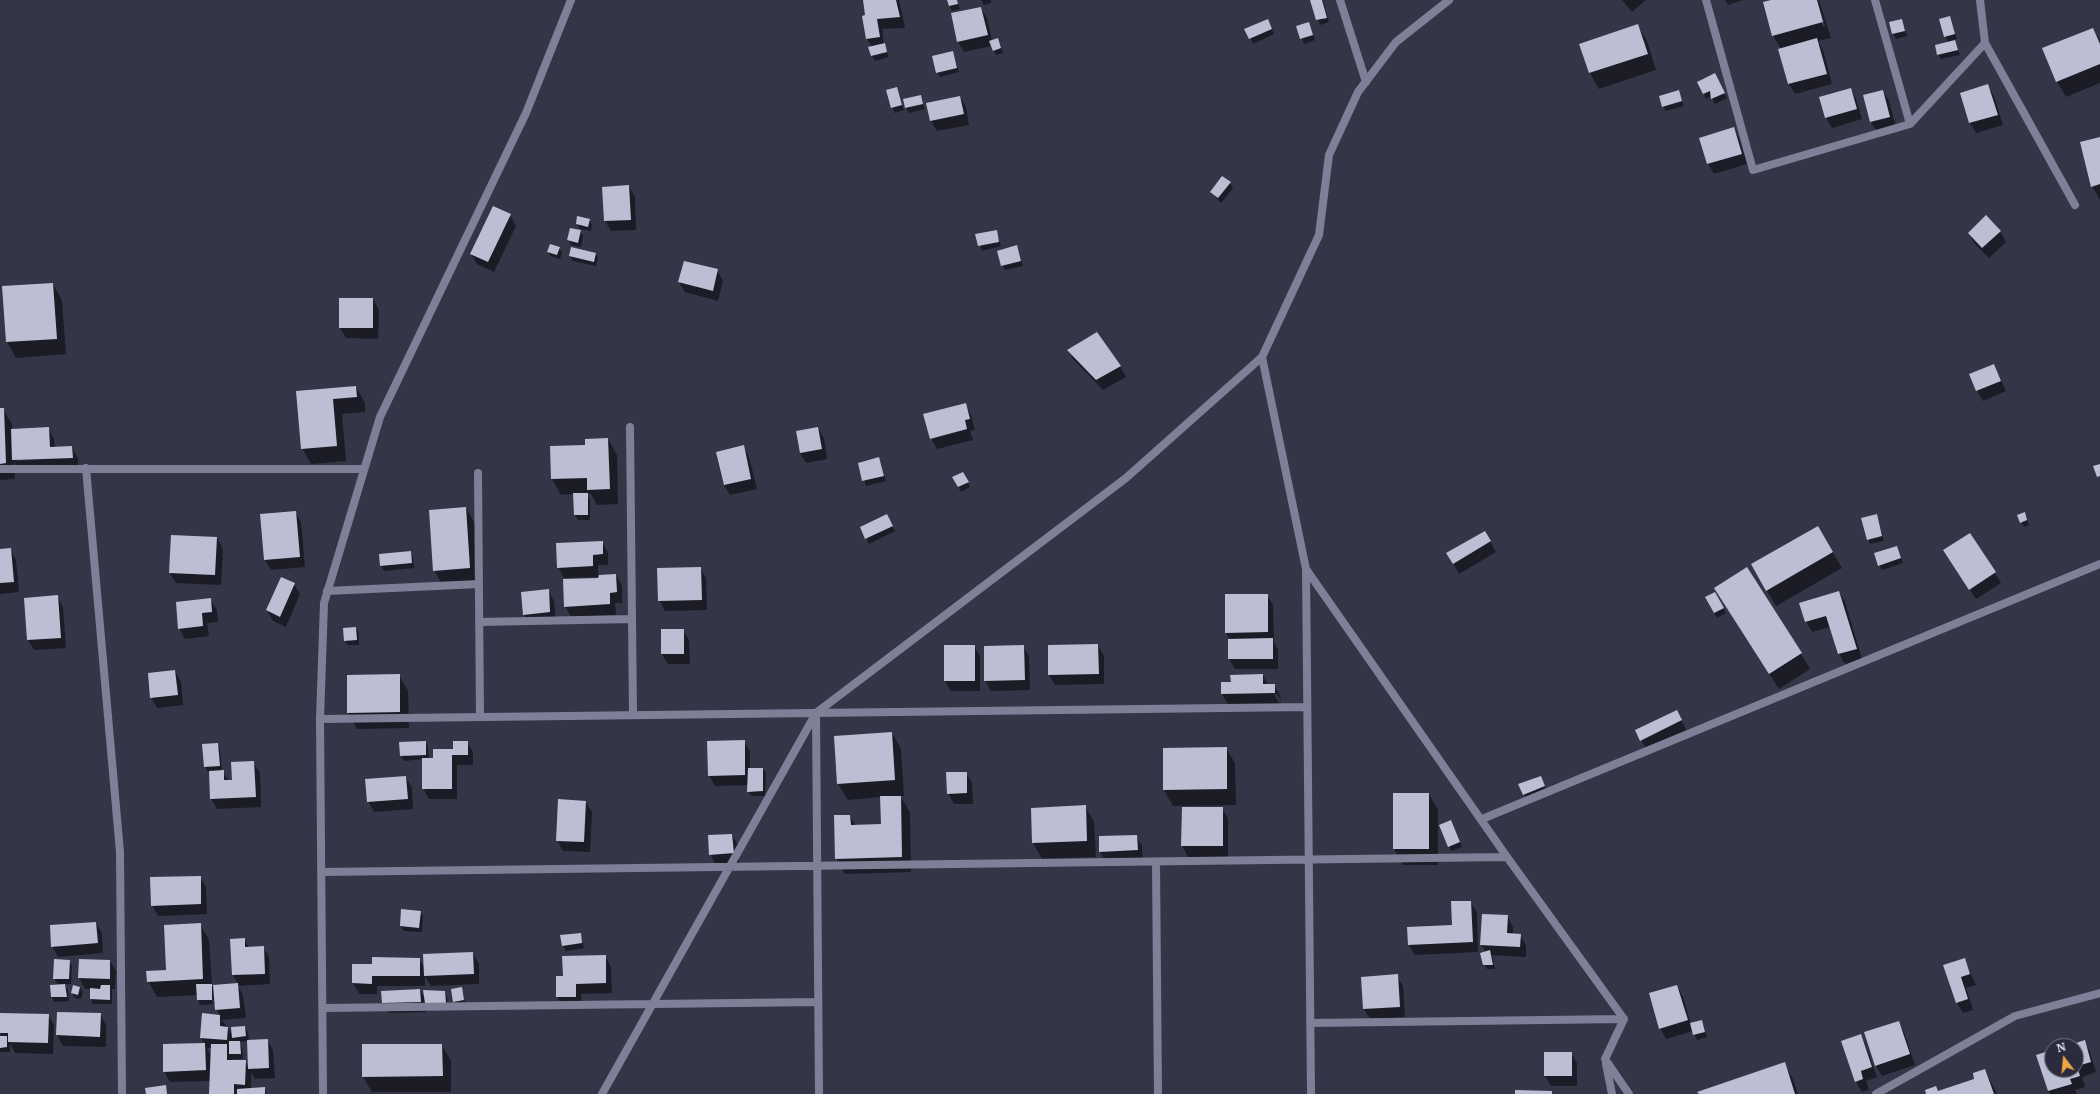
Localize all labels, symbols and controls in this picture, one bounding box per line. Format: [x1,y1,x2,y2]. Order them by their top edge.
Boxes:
north arrow [2044,1038,2084,1078]
text: N [2055,1040,2067,1055]

